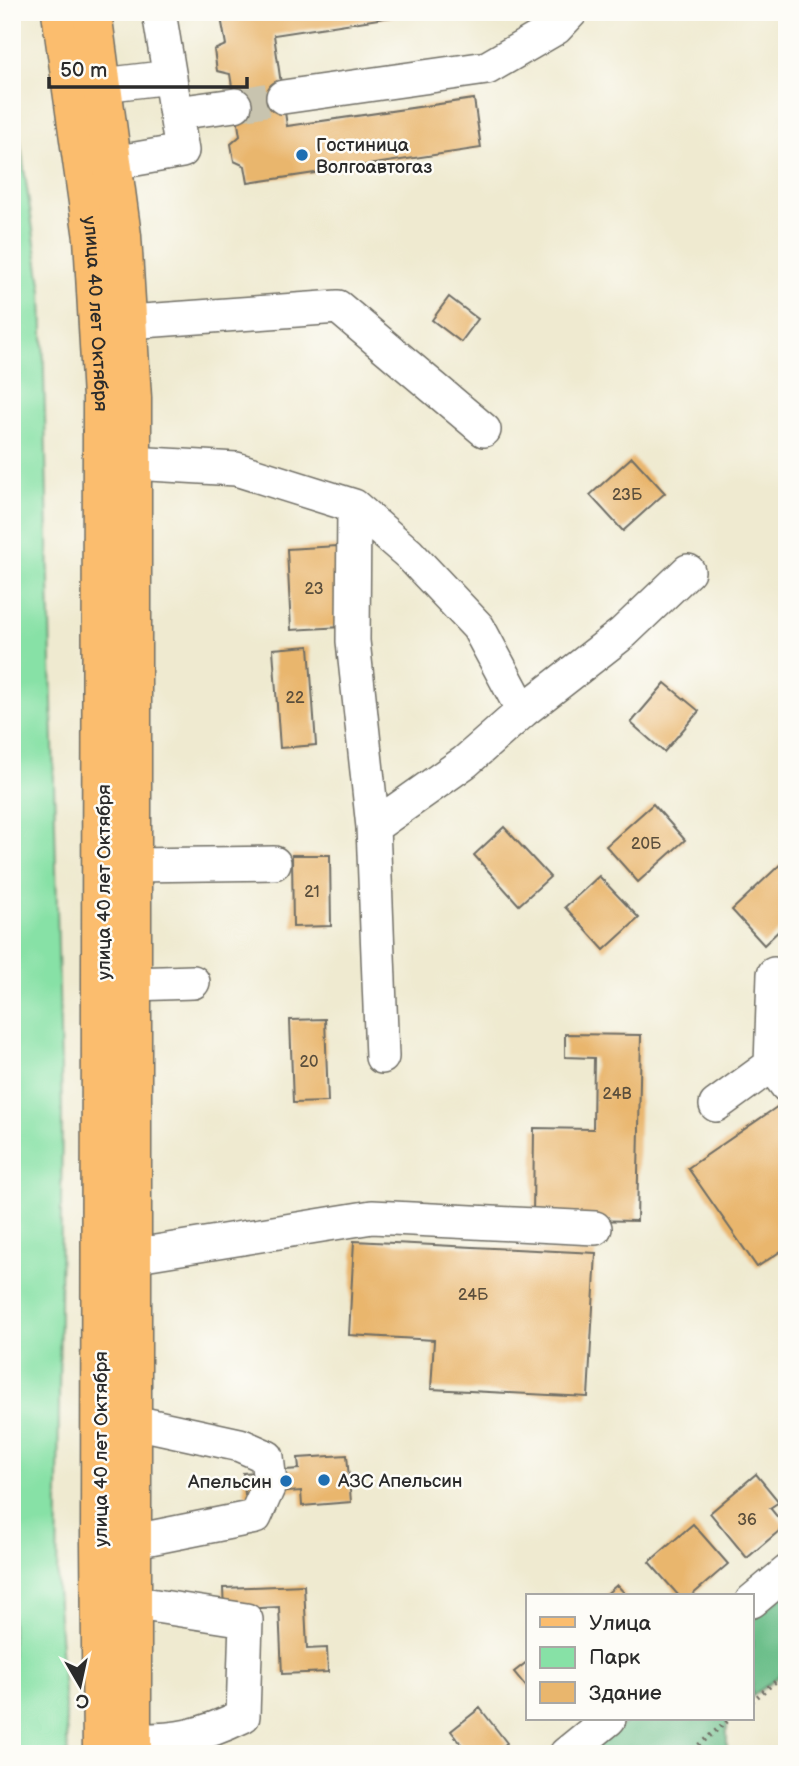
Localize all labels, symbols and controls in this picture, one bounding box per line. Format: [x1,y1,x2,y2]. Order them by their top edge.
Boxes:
scale bar [49,46,247,90]
text: 50 m [60,58,107,83]
place label: Гостиница Волгоавтогаз [316,134,432,179]
marker: Гостиница Волгоавтогаз [294,147,310,163]
street label: улица 40 лет Октября [77,215,112,411]
house number: 23Б [612,486,643,505]
house number: 23 [305,580,324,599]
house number: 22 [286,689,305,708]
street label: улица 40 лет Октября [93,784,116,980]
house number: 20Б [631,835,662,854]
house number: 21 [304,883,320,902]
house number: 20 [300,1053,318,1072]
house number: 24В [602,1085,632,1104]
house number: 24Б [458,1286,489,1305]
street label: улица 40 лет Октября [90,1351,113,1547]
place label: АЗС Апельсин [337,1470,463,1493]
place label: Апельсин [187,1471,272,1494]
marker: АЗС Апельсин [316,1472,332,1488]
marker: Апельсин [278,1473,294,1489]
house number: 36 [737,1511,757,1530]
legend [526,1594,754,1720]
text: Улица [589,1611,652,1636]
text: Парк [589,1645,640,1670]
north arrow [46,1650,116,1720]
text: Здание [589,1681,662,1706]
text: С [74,1688,91,1713]

